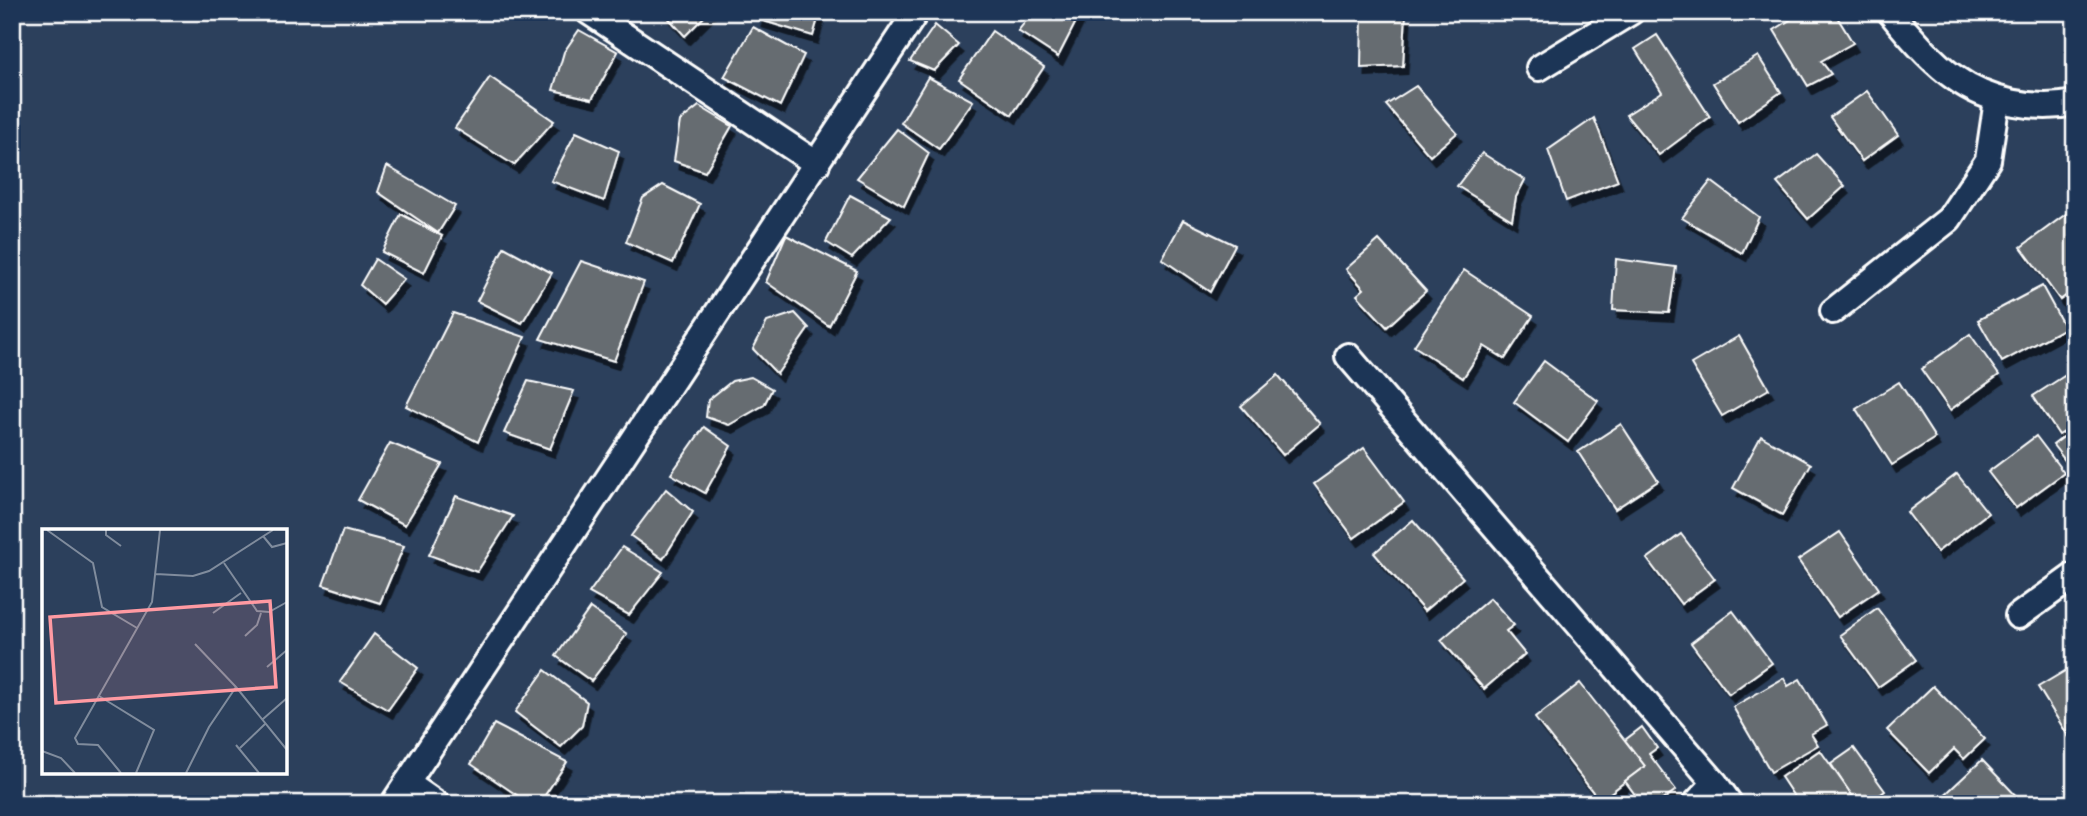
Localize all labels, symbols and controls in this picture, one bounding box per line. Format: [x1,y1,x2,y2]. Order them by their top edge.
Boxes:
inset map [42,529,287,774]

